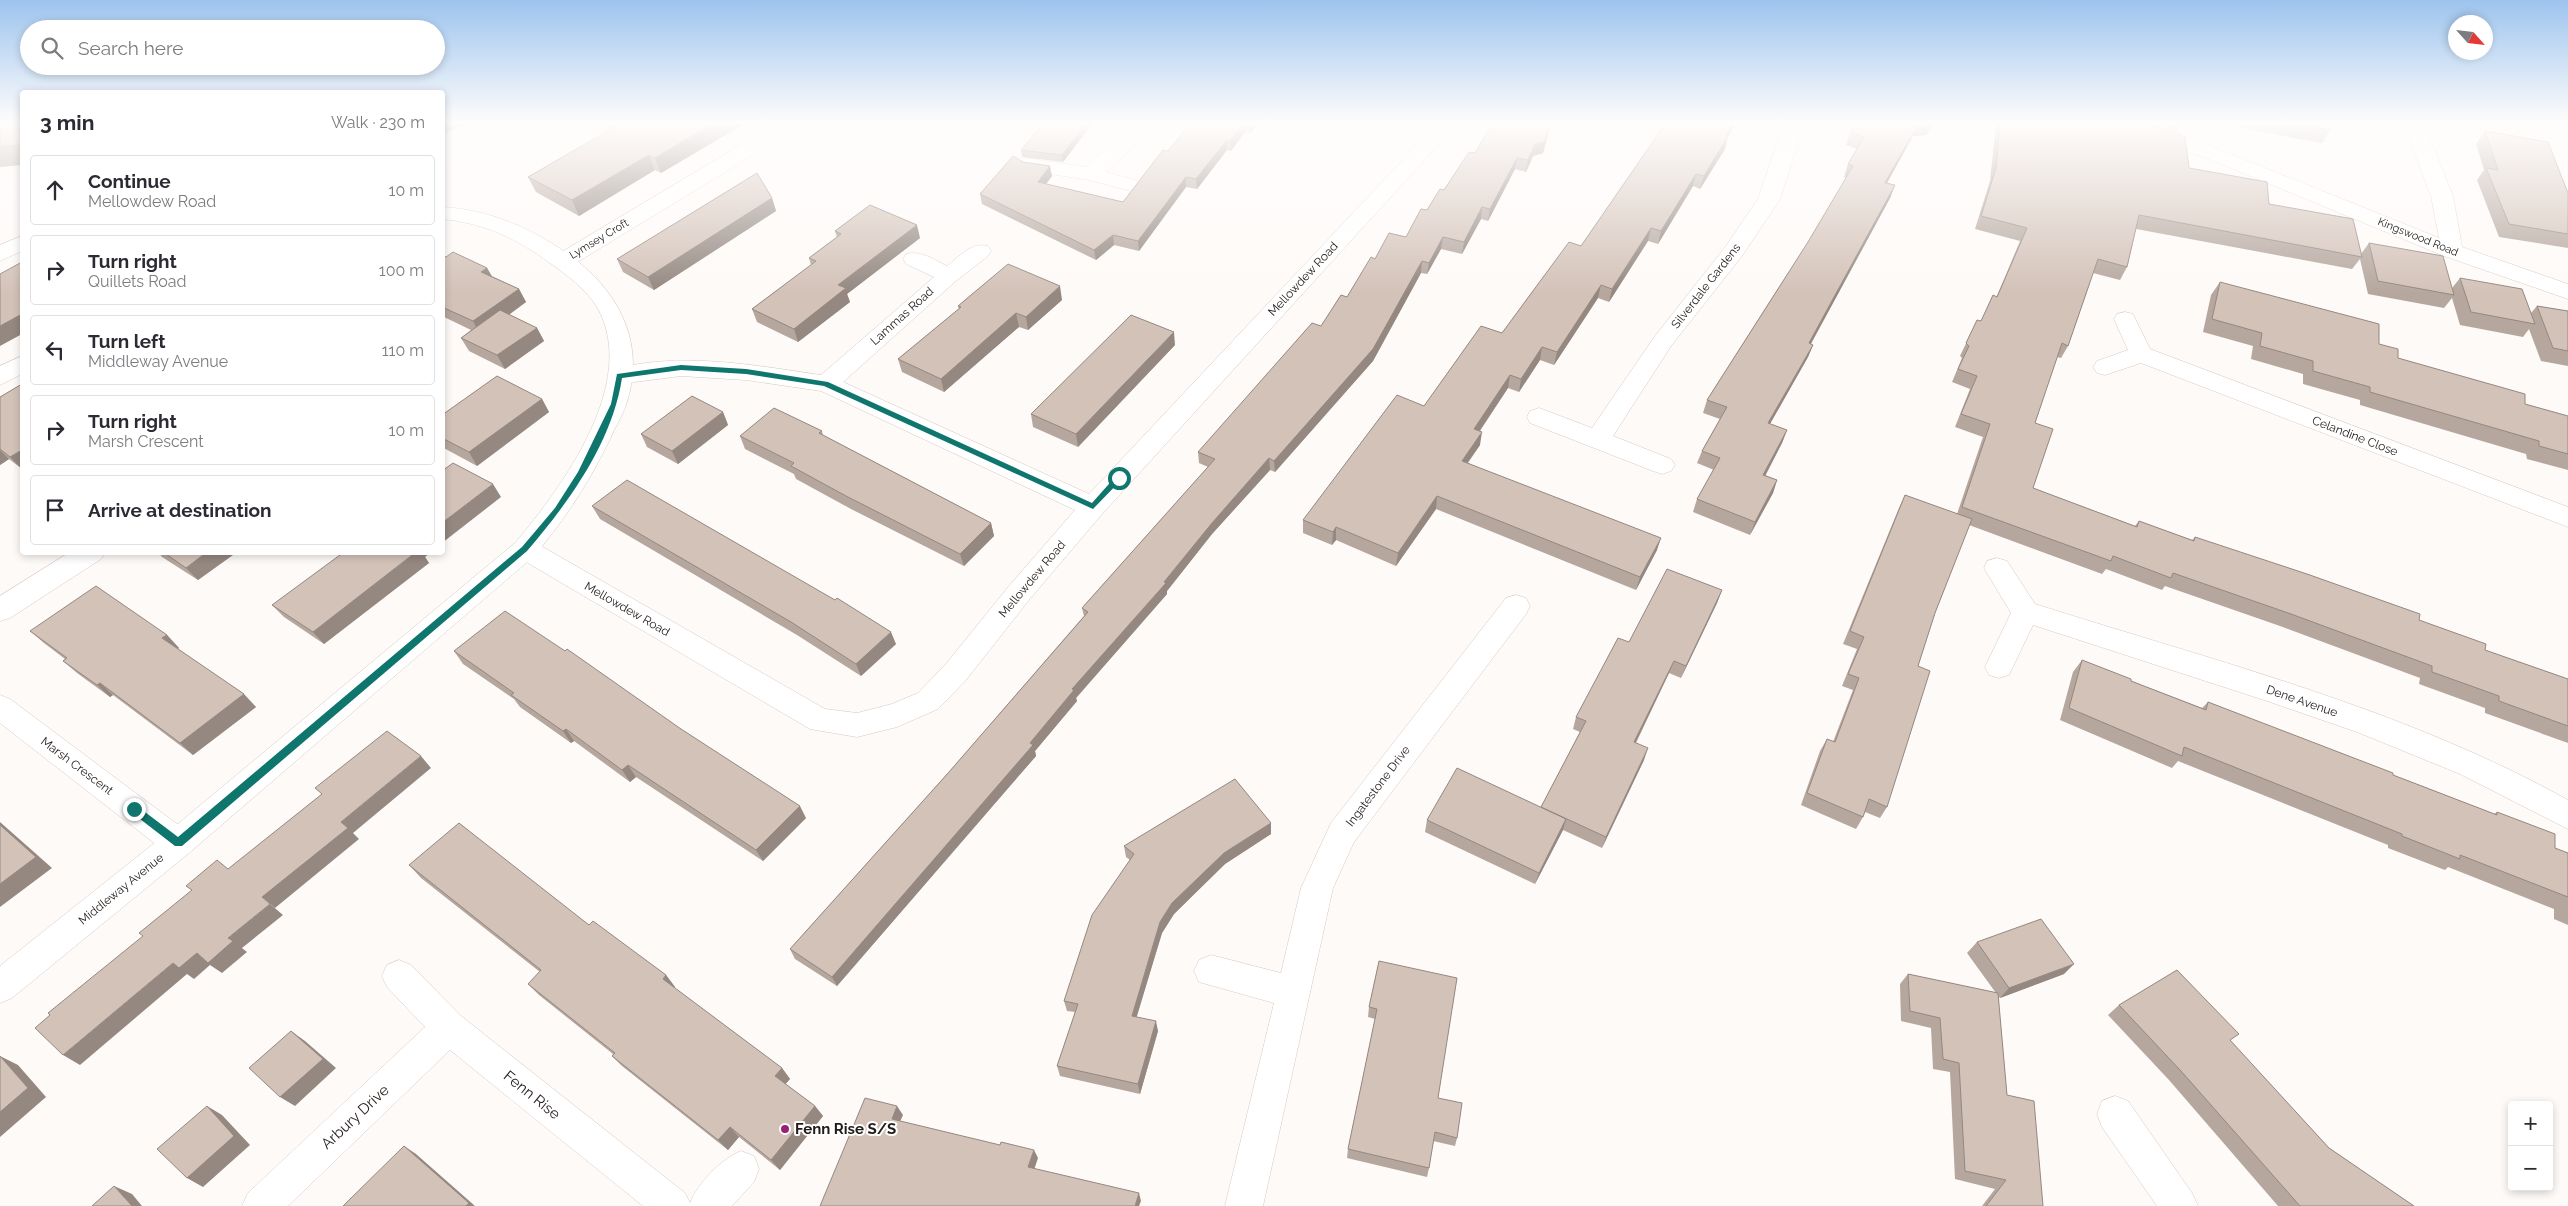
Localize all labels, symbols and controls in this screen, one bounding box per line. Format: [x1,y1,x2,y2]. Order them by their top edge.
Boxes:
north arrow [2448,15,2493,60]
search box [20,20,445,75]
icon: search [38,34,66,62]
text: Search here [78,37,184,59]
text: 3 min [40,110,94,135]
text: Walk · 230 m [331,113,425,132]
text: Continue [88,170,171,192]
icon: ahead [41,176,69,204]
text: 10 m [389,181,424,200]
text: Mellowdew Road [88,192,216,211]
street label: Kingswood Road [2376,215,2460,259]
street label: Lymsey Croft [567,216,631,262]
street label: Mellowdew Road [1265,239,1341,319]
street label: Silverdale Gardens [1668,241,1744,331]
text: Turn right [88,250,177,272]
icon: right [41,256,69,284]
text: 100 m [379,261,424,280]
text: Quillets Road [88,272,187,291]
street label: Lammas Road [868,284,936,348]
text: Turn left [88,330,165,352]
icon: left [41,336,69,364]
text: 110 m [382,341,424,360]
text: Middleway Avenue [88,352,228,371]
text: Turn right [88,410,177,432]
street label: Celandine Close [2310,413,2400,459]
icon: right [41,416,69,444]
text: 10 m [389,421,424,440]
text: Marsh Crescent [88,432,204,451]
route start [1108,467,1131,490]
icon: arrive [41,496,69,524]
text: Arrive at destination [88,499,272,521]
street label: Mellowdew Road [996,538,1068,620]
street label: Mellowdew Road [582,579,672,639]
street label: Dene Avenue [2265,682,2339,720]
street label: Marsh Crescent [38,734,116,798]
street label: Ingatestone Drive [1343,743,1413,829]
route end [123,798,146,821]
street label: Middleway Avenue [76,850,166,928]
street label: Fenn Rise [500,1067,564,1123]
street label: Arbury Drive [317,1081,393,1153]
map controls [2508,1101,2553,1191]
button: + [2508,1101,2553,1146]
place label: Fenn Rise S/S [795,1120,896,1138]
marker: Fenn Rise S/S [779,1123,791,1135]
button: − [2508,1146,2553,1191]

